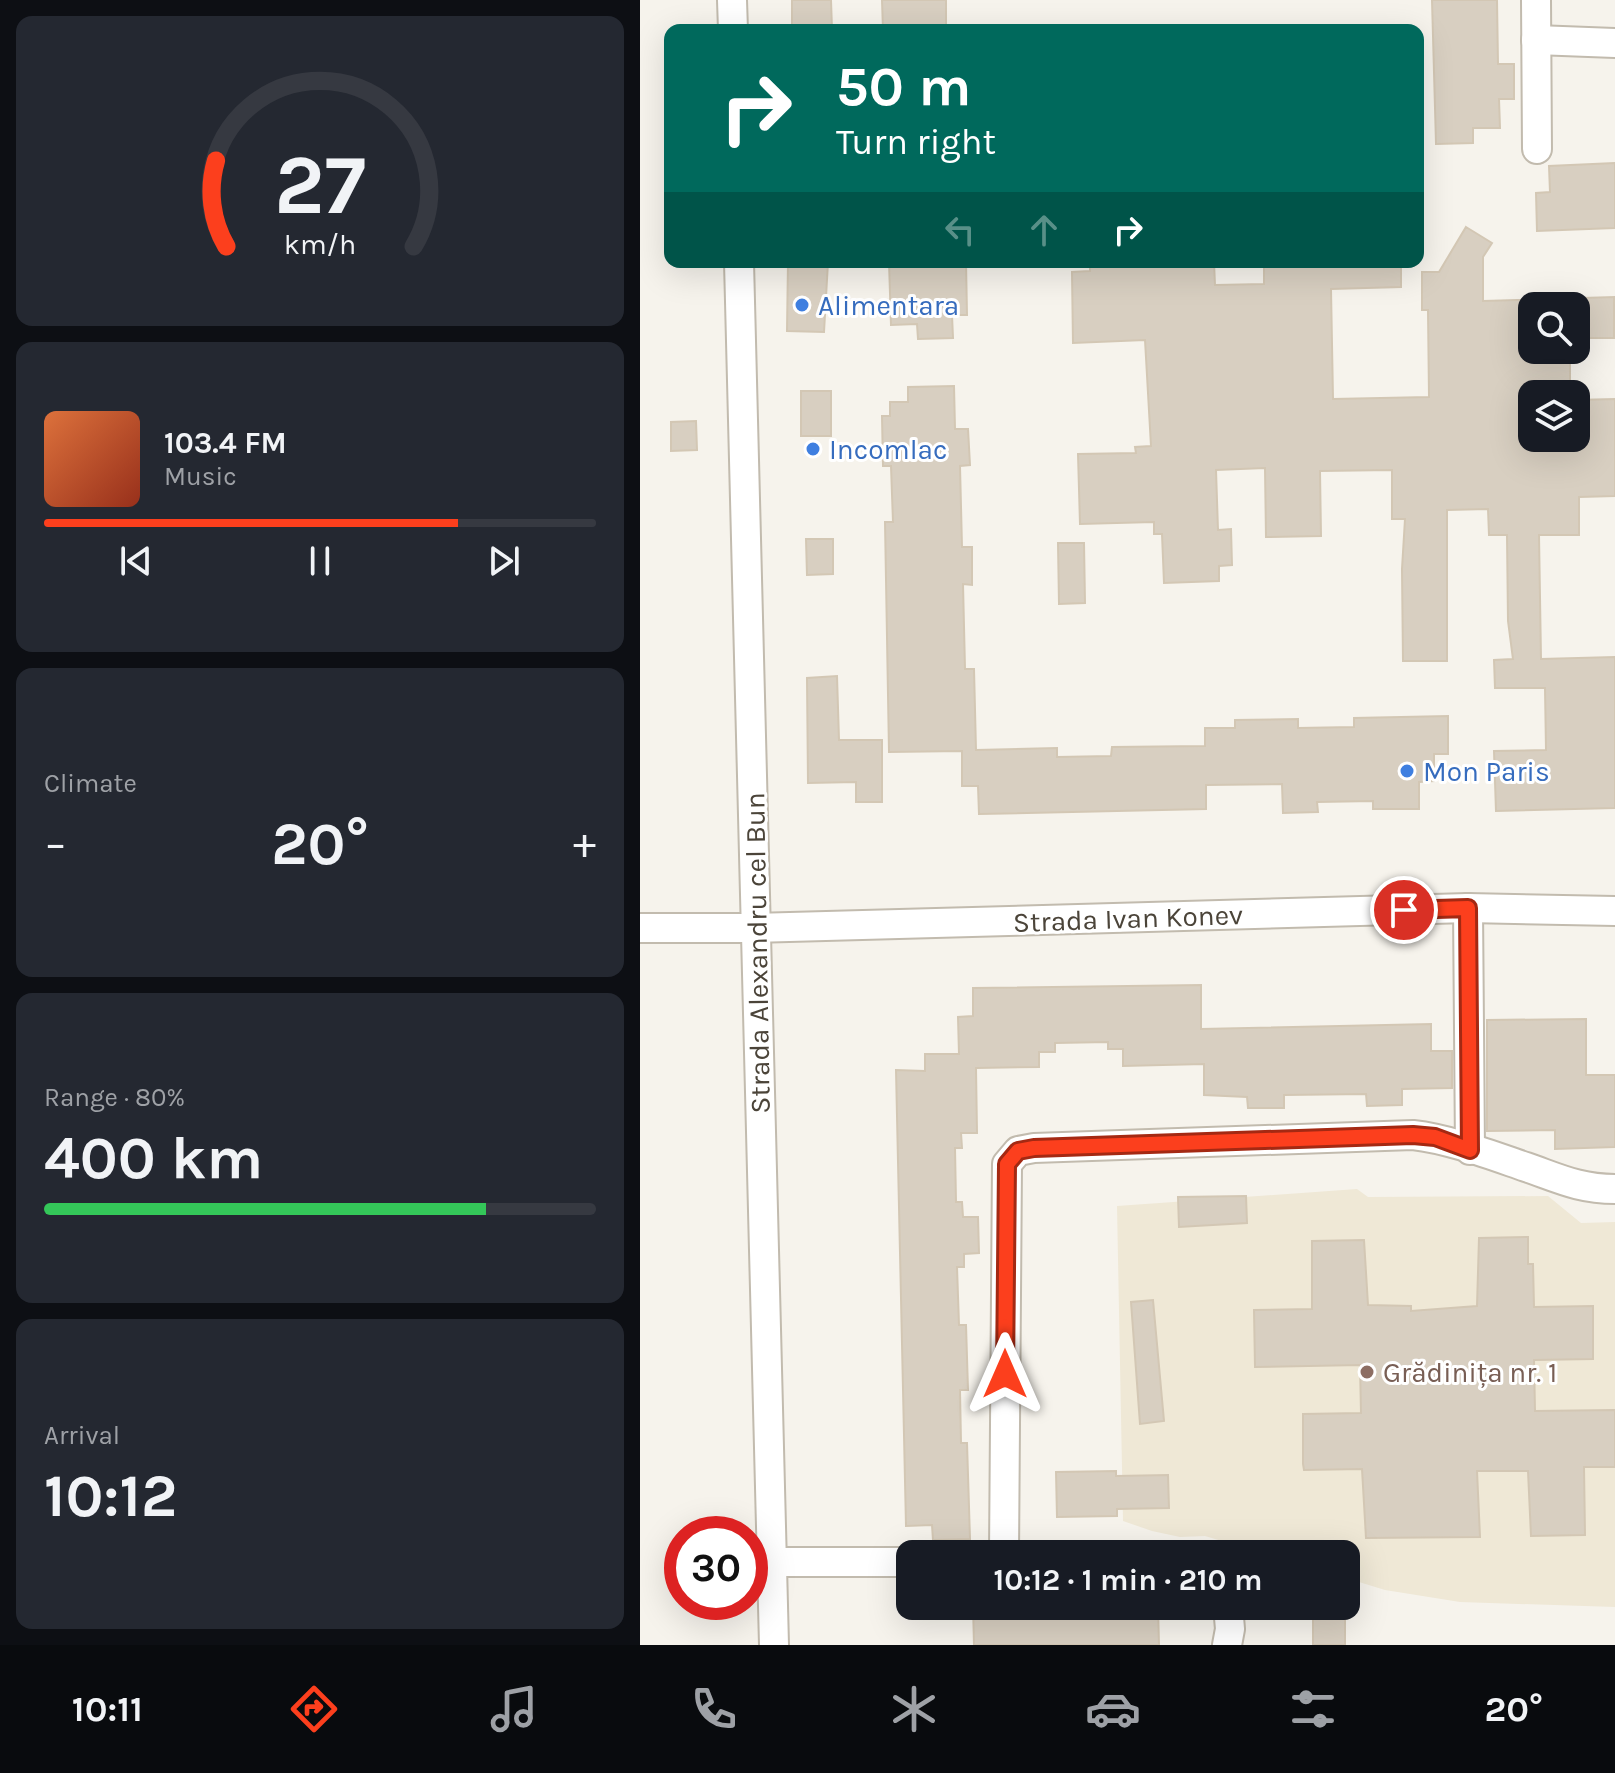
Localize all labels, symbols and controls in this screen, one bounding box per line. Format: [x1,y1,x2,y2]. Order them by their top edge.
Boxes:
text: 50 m [836,54,971,119]
icon: right [704,56,808,160]
text: Turn right [836,121,996,163]
text: 27 [274,136,366,233]
icon: left [938,208,982,252]
icon: ahead [1022,208,1066,252]
icon: right [1106,208,1150,252]
text: km/h [284,228,356,261]
place label: Alimentara [818,289,959,322]
map controls [1518,292,1590,452]
button: search [1518,292,1590,364]
marker: Alimentara [793,296,811,314]
button: layers [1518,380,1590,452]
text: 103.4 FM [164,425,287,461]
place label: Incomlac [829,433,947,466]
marker: Incomlac [804,440,822,458]
text: Music [164,461,237,492]
icon: previous [114,539,158,583]
icon: pause [298,539,342,583]
icon: next [482,539,526,583]
place label: Mon Paris [1423,755,1550,788]
marker: Mon Paris [1398,762,1416,780]
text: Climate [44,768,137,799]
street label: Strada Alexandru cel Bun [738,792,777,1114]
text: 20° [271,809,369,879]
text: − [44,818,67,869]
text: + [573,818,596,869]
pin [1370,876,1438,944]
icon: arrive [1382,888,1426,932]
street label: Strada Ivan Konev [1012,898,1244,939]
text: Range · 80% [44,1082,185,1113]
text: 400 km [44,1123,263,1193]
position arrow [963,1332,1047,1416]
place label: Grădinița nr. 1 [1383,1356,1557,1389]
marker: Grădinița nr. 1 [1358,1363,1376,1381]
text: Arrival [44,1420,120,1451]
text: 10:12 [44,1461,177,1531]
speed limit sign: 30 [664,1516,768,1620]
text: 10:12 · 1 min · 210 m [993,1562,1263,1598]
icon: directions [286,1681,342,1737]
icon: music [486,1681,542,1737]
icon: phone [686,1681,742,1737]
icon: climate [886,1681,942,1737]
icon: car [1085,1681,1141,1737]
icon: filters [1285,1681,1341,1737]
text: 10:11 [72,1688,143,1730]
text: 20° [1485,1688,1543,1730]

